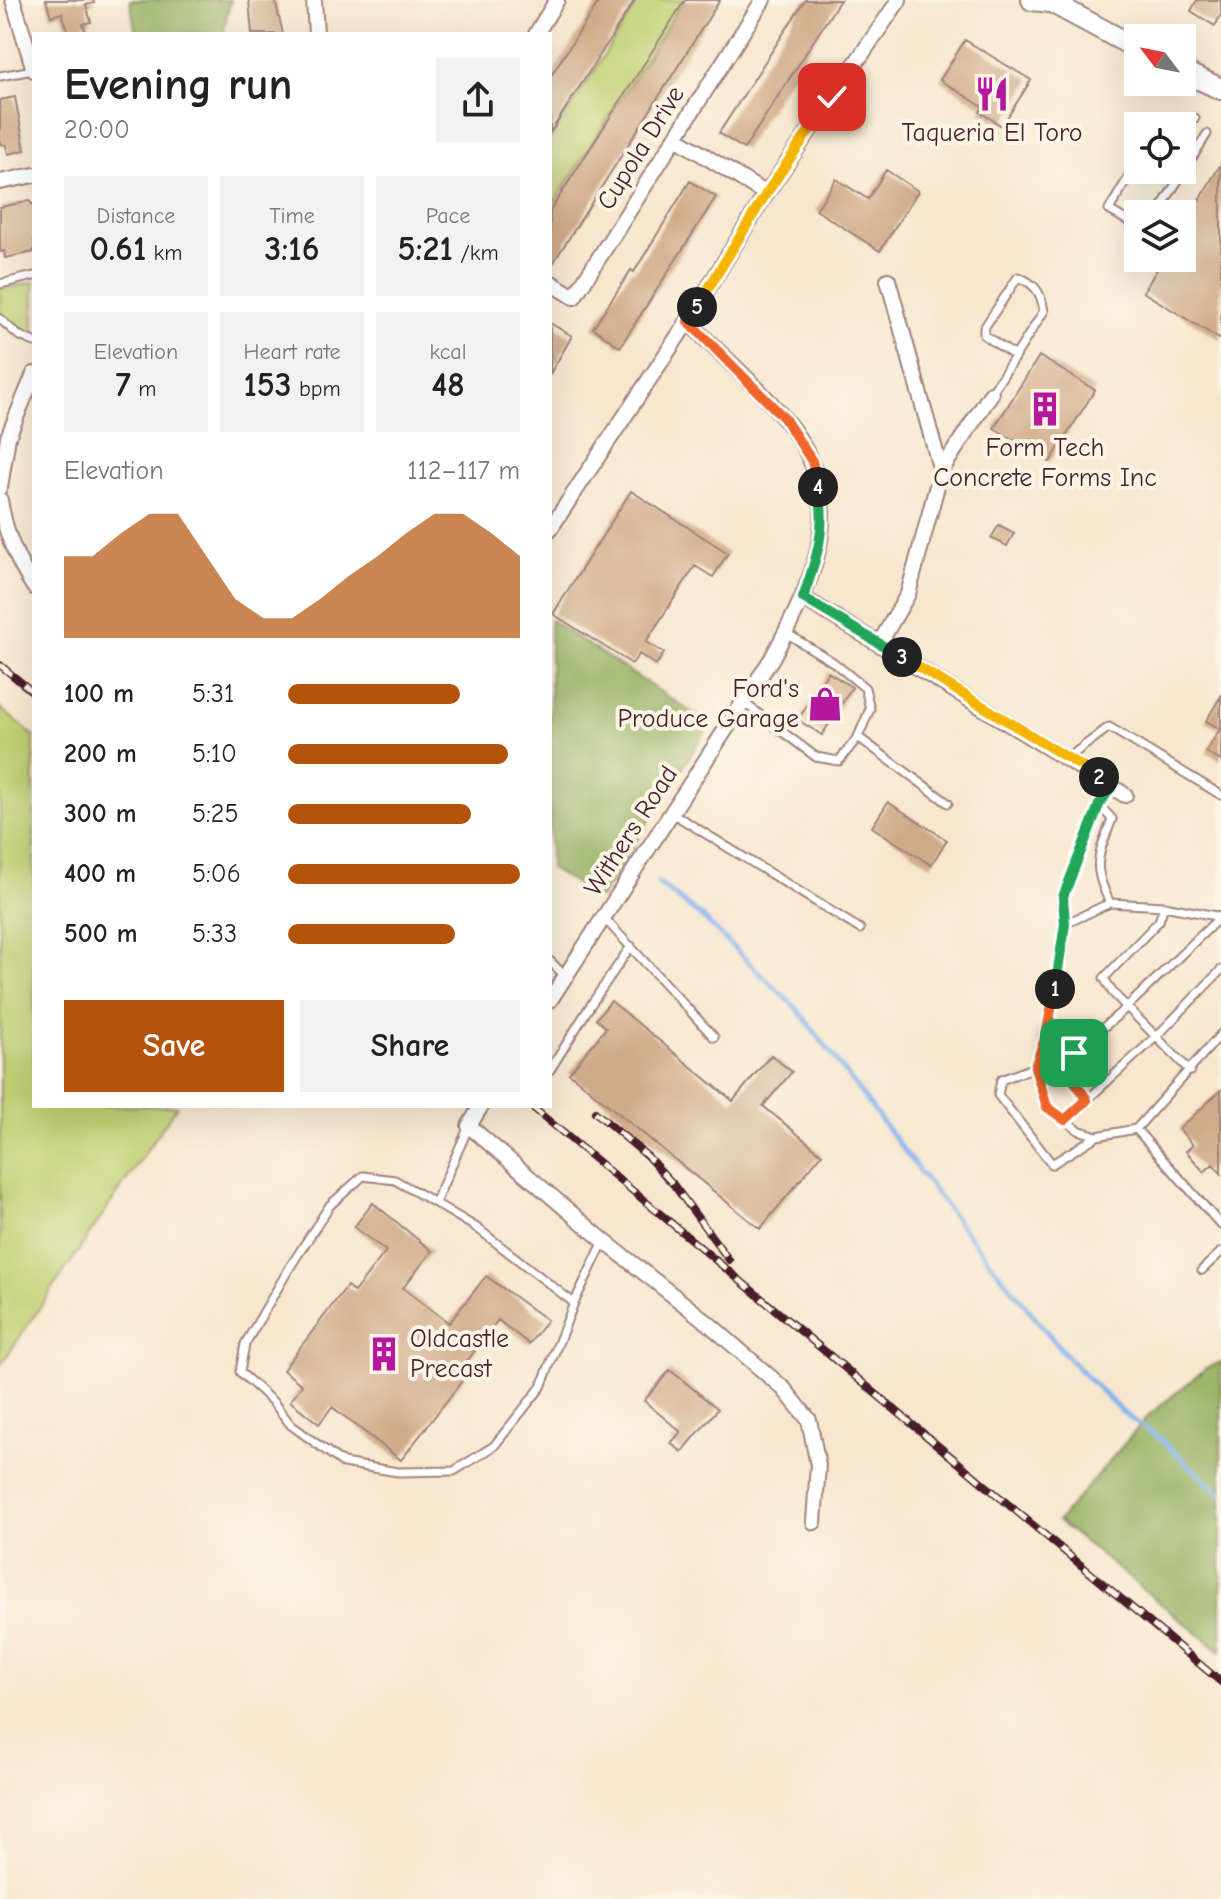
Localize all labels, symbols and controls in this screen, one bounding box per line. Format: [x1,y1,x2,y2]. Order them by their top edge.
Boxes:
north arrow [1124,24,1196,96]
map controls [1124,24,1196,272]
button: share [436,58,520,142]
text: Evening run [64,59,292,110]
pin [798,63,866,131]
icon: check [810,75,854,119]
restaurant icon: Taqueria El Toro [973,75,1011,113]
street label: Cupola Drive [591,80,691,216]
button: locate [1124,112,1196,184]
text: 20:00 [64,115,130,145]
place label: Taqueria El Toro [901,118,1083,148]
button: layers [1124,200,1196,272]
text: Distance [97,203,175,229]
text: Time [269,203,315,229]
text: Pace [426,203,470,229]
text: 0.61 [90,229,146,269]
text: 3:16 [265,229,319,269]
text: 5:21 [397,229,453,269]
text: km [146,240,182,266]
text: /km [453,240,499,266]
pin: 5 [677,287,717,327]
text: 5 [691,294,703,320]
text: Elevation [94,339,178,365]
text: Heart rate [244,339,341,365]
text: kcal [430,339,466,365]
text: 7 [116,365,131,405]
text: 153 [243,365,292,405]
text: 48 [431,365,465,405]
text: m [131,376,156,402]
text: bpm [292,376,341,402]
building icon: Form Tech Concrete Forms Inc [1026,390,1064,428]
place label: Form Tech Concrete Forms Inc [933,433,1157,493]
text: Elevation [64,456,164,486]
text: 112–117 m [407,456,520,486]
pin: 4 [798,467,838,507]
text: 4 [813,474,823,500]
pin: 3 [882,637,922,677]
text: 3 [897,644,907,670]
place label: Ford's Produce Garage [617,674,799,734]
text: 100 m [64,679,134,709]
text: 5:31 [192,679,234,709]
shop icon: Ford's Produce Garage [806,685,844,723]
text: 200 m [64,739,137,769]
text: 5:10 [192,739,237,769]
pin: 2 [1079,757,1119,797]
street label: Withers Road [578,760,684,902]
text: 2 [1094,764,1104,790]
text: 300 m [64,799,137,829]
text: 5:25 [192,799,239,829]
text: 400 m [64,859,136,889]
text: 5:06 [192,859,241,889]
text: 500 m [64,919,138,949]
text: 5:33 [192,919,237,949]
pin: 1 [1035,969,1075,1009]
text: 1 [1051,976,1059,1002]
button: Save [64,1000,284,1092]
button: Share [300,1000,520,1092]
pin [1040,1019,1108,1087]
icon: arrive [1052,1031,1096,1075]
place label: Oldcastle Precast [410,1324,509,1384]
building icon: Oldcastle Precast [365,1335,403,1373]

